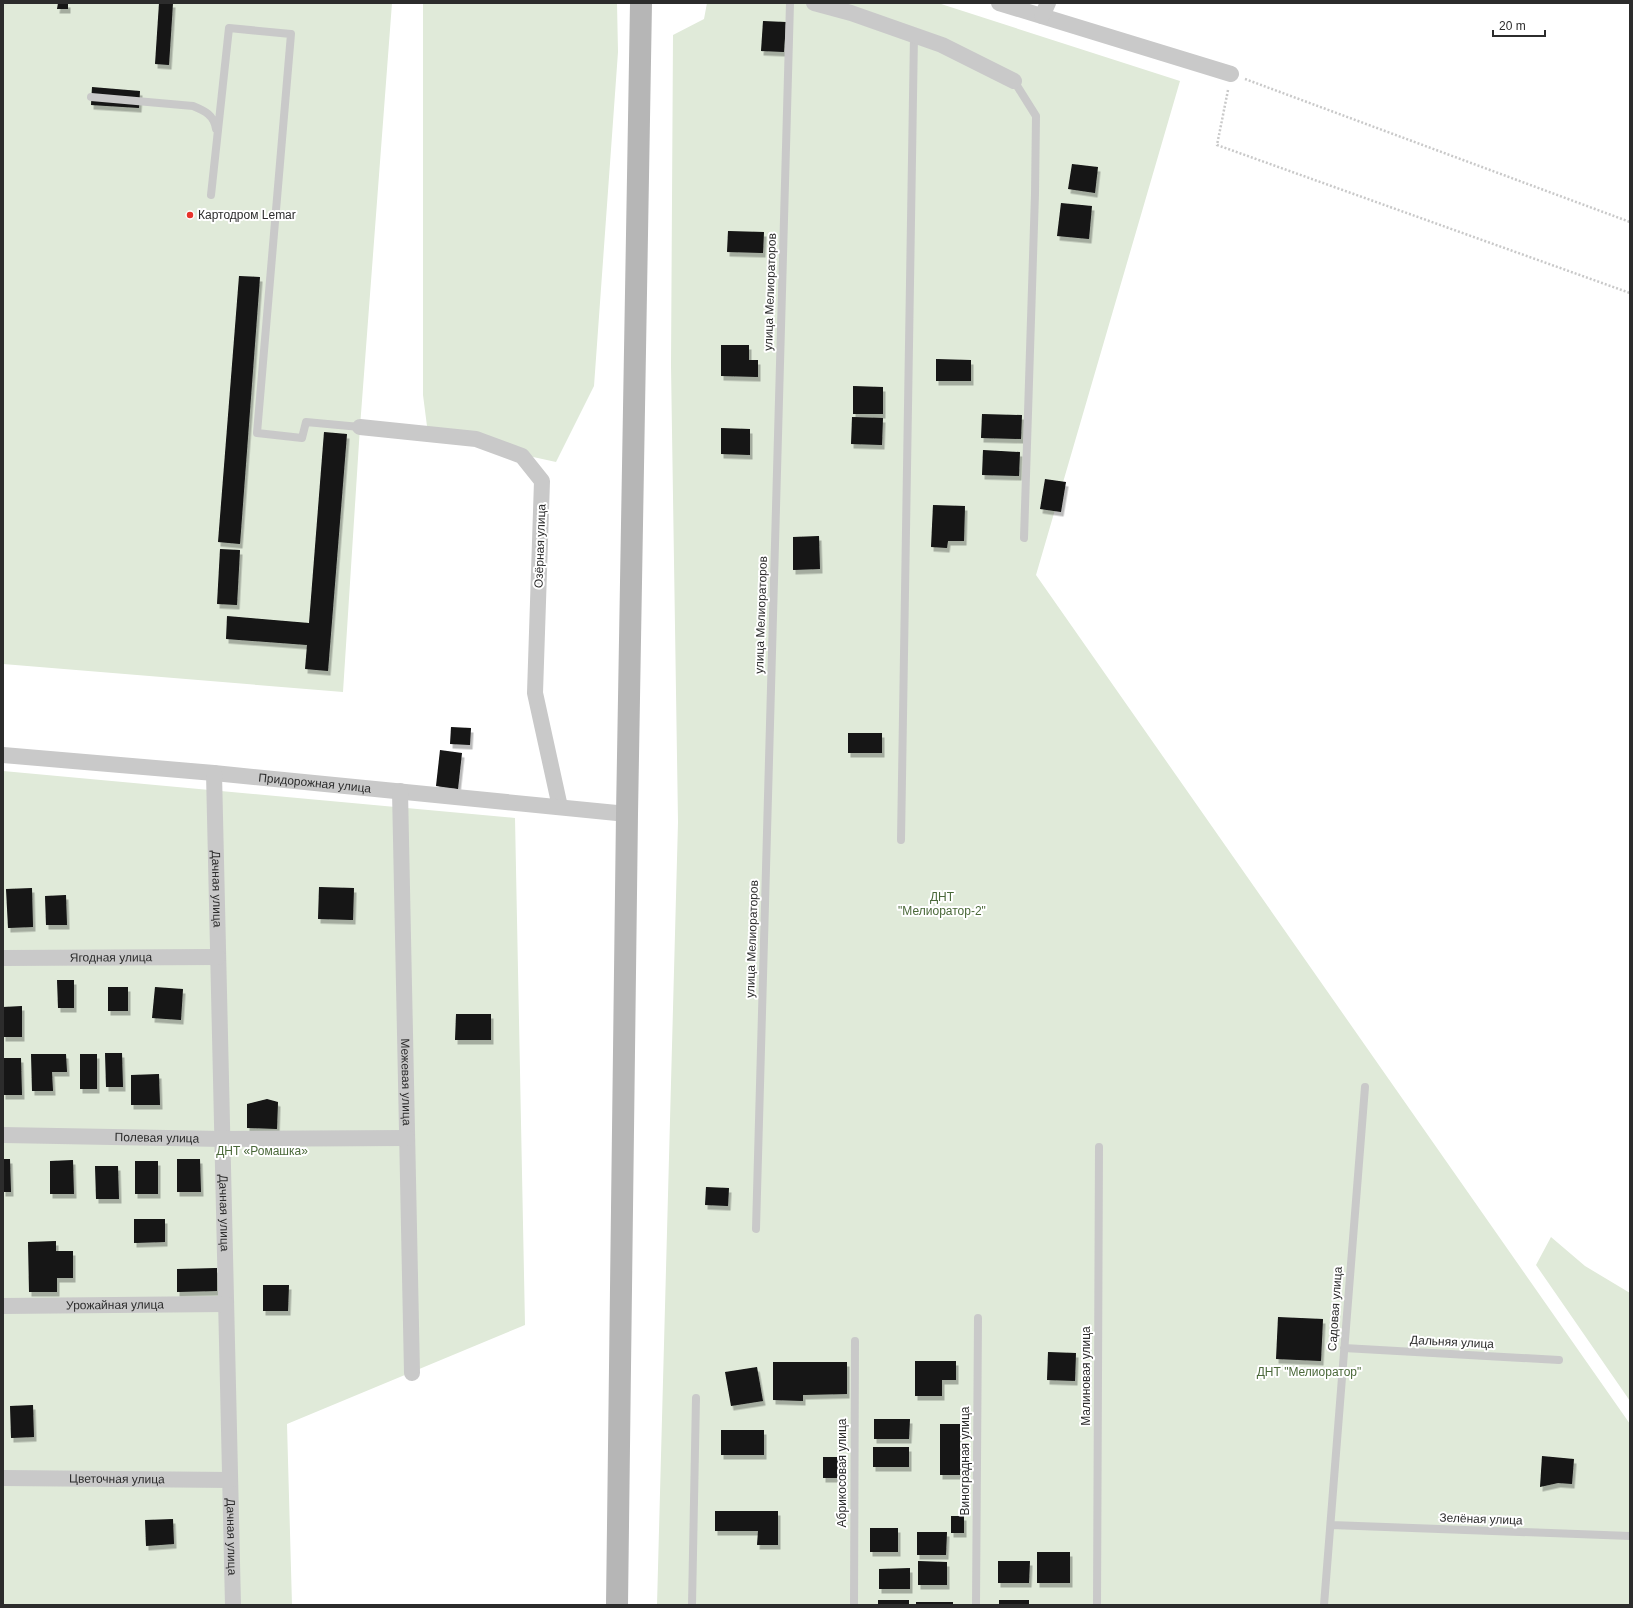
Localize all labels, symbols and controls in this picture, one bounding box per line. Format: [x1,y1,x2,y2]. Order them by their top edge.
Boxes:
scale bar [1493,12,1545,38]
text: 20 m [1499,19,1526,33]
place label: Картодром Lemar [198,208,296,222]
marker: Картодром Lemar [185,210,195,220]
street label: улица Мелиораторов [761,233,779,351]
street label: Озёрная улица [532,503,548,588]
street label: улица Мелиораторов [752,556,770,674]
street label: Придорожная улица [258,770,372,796]
street label: Дачная улица [209,850,225,928]
street label: улица Мелиораторов [743,880,761,998]
park label: ДНТ "Мелиоратор-2" [898,890,986,918]
street label: Ягодная улица [70,950,153,965]
street label: Межевая улица [398,1038,414,1126]
street label: Полевая улица [115,1130,200,1146]
park label: ДНТ «Ромашка» [216,1144,308,1158]
street label: Дачная улица [216,1174,232,1252]
street label: Садовая улица [1325,1266,1345,1352]
street label: Урожайная улица [66,1298,164,1312]
street label: Малиновая улица [1079,1326,1093,1426]
street label: Дальняя улица [1410,1333,1495,1351]
park label: ДНТ "Мелиоратор" [1257,1365,1361,1379]
street label: Виноградная улица [958,1406,972,1515]
street label: Абрикосовая улица [835,1418,849,1527]
street label: Цветочная улица [69,1472,165,1486]
street label: Дачная улица [224,1498,239,1576]
street label: Зелёная улица [1439,1511,1523,1527]

